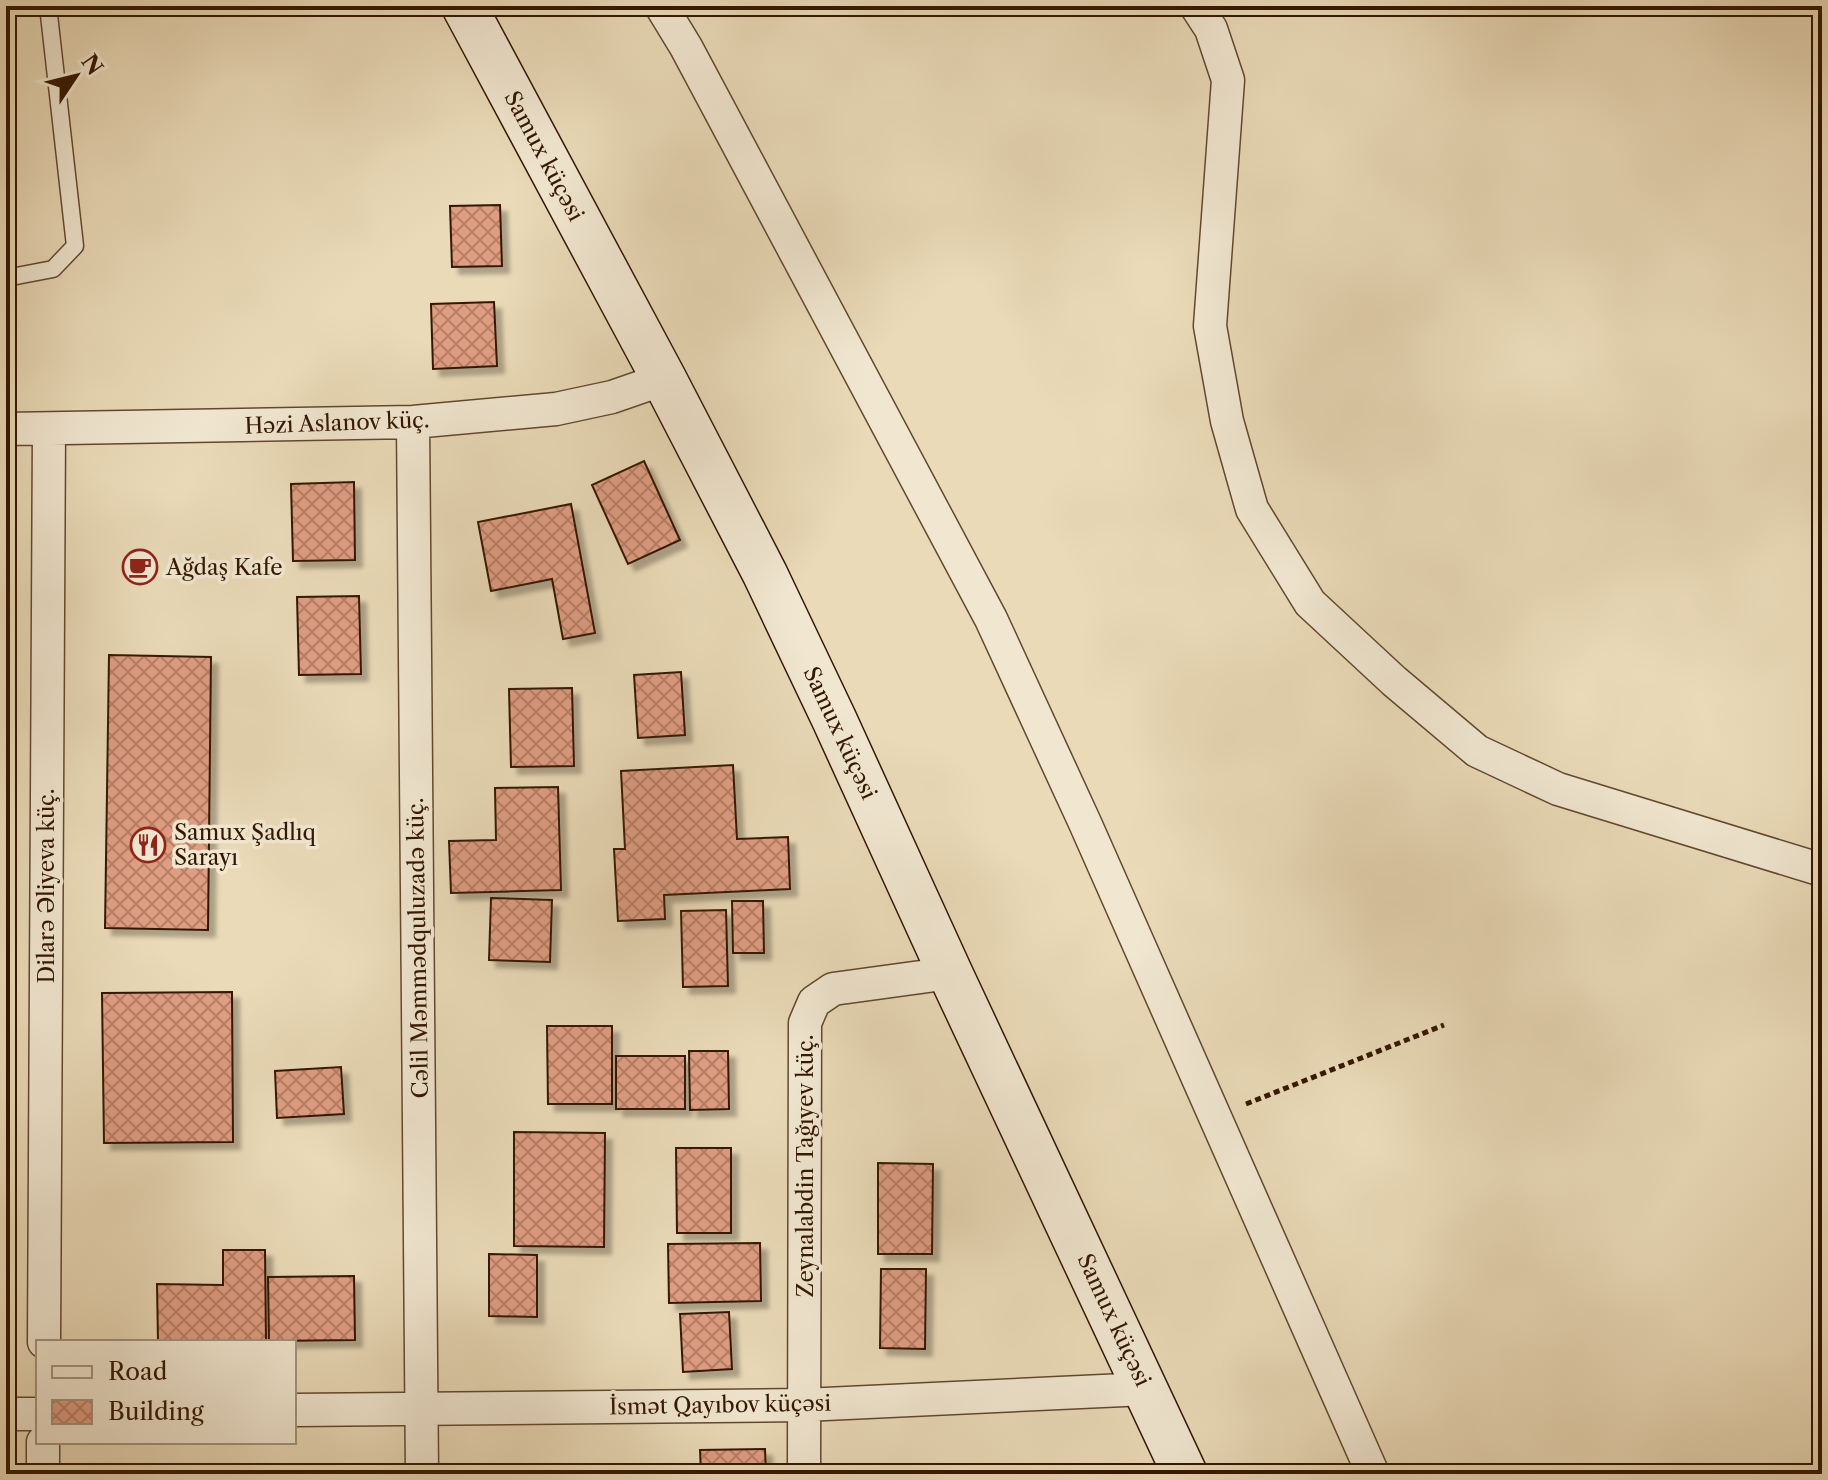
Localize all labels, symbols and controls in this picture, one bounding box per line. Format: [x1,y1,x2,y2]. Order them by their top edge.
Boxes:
north arrow [36,36,116,116]
text: N [75,49,109,80]
street label: Samux küçəsi [498,86,590,226]
street label: Həzi Aslanov küç. [244,406,430,440]
cafe icon: Ağdaş Kafe [121,548,159,586]
place label: Ağdaş Kafe [165,554,283,581]
street label: Samux küçəsi [797,662,883,804]
street label: Dilarə Əliyeva küç. [33,788,60,984]
street label: Cəlil Məmmədquluzadə küç. [402,797,434,1099]
place label: Samux Şadlıq Sarayı [174,819,316,871]
restaurant icon: Samux Şadlıq Sarayı [129,826,167,864]
street label: Zeynalabdin Tağıyev küç. [792,1035,819,1297]
street label: Samux küçəsi [1071,1249,1157,1391]
legend [36,1340,296,1444]
text: Road [108,1357,168,1386]
street label: İsmət Qayıbov küçəsi [609,1390,831,1420]
text: Building [108,1397,204,1426]

